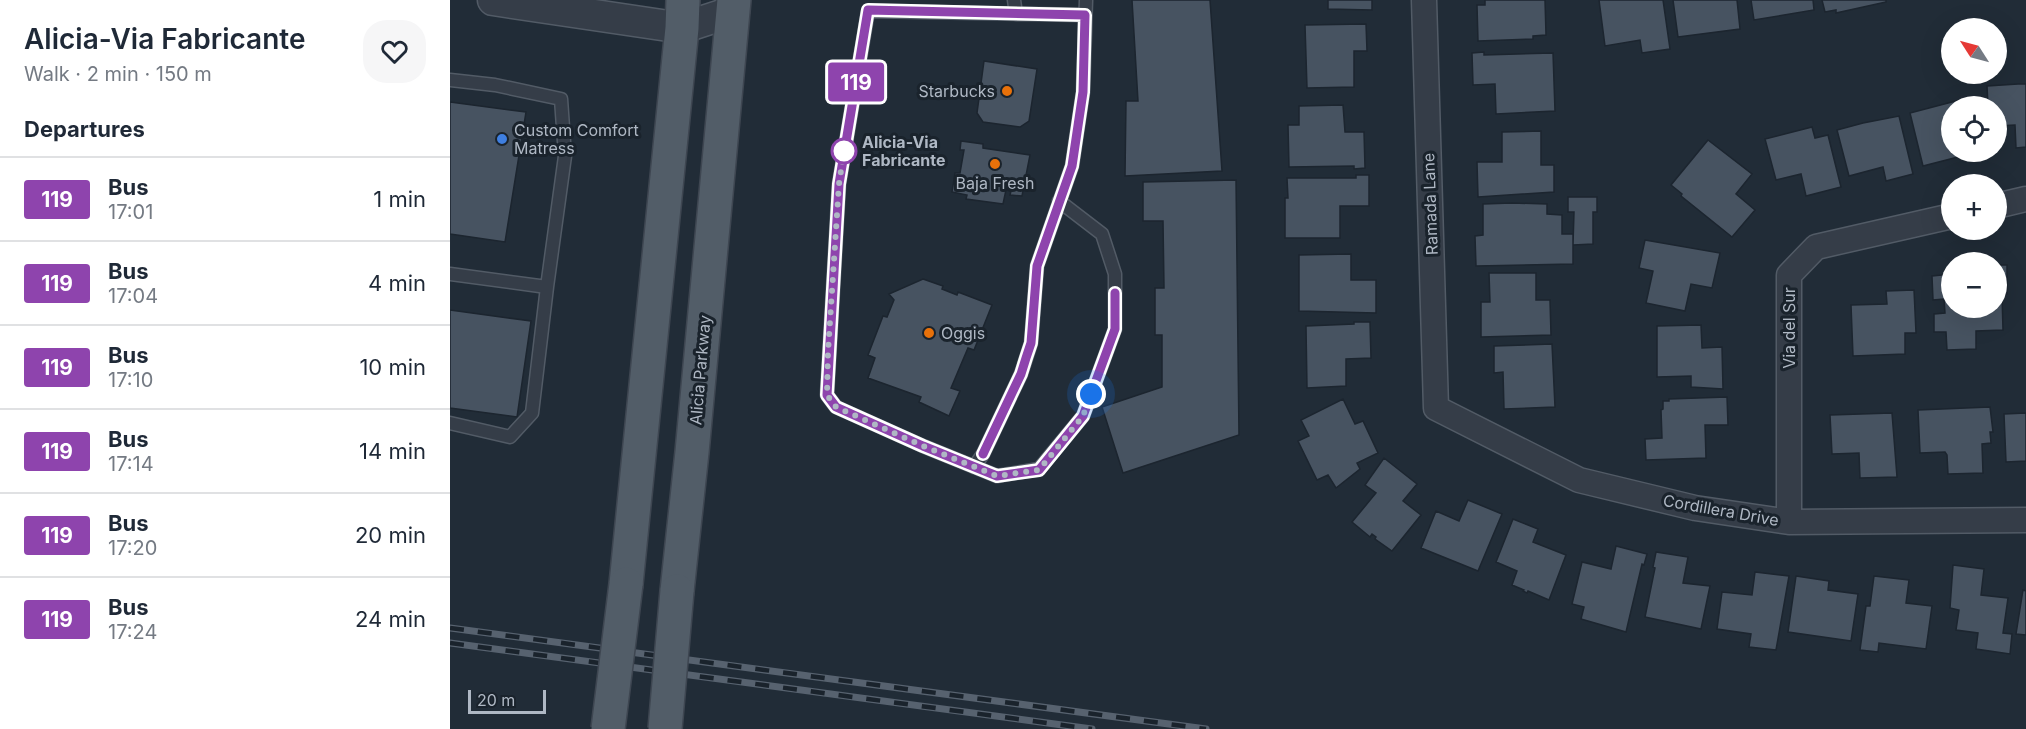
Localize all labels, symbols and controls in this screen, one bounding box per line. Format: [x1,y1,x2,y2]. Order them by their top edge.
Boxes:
north arrow [1941,18,2007,84]
map controls [1941,18,2007,318]
button: heart [363,20,426,83]
text: Alicia-Via Fabricante [24,22,305,56]
text: Walk · 2 min · 150 m [24,62,212,86]
line badge: 119 [822,62,890,101]
text: 119 [840,70,872,95]
place label: Starbucks [919,81,995,101]
marker: Starbucks [1000,84,1014,98]
button: locate [1941,96,2007,162]
text: Departures [24,116,145,142]
place label: Custom Comfort Matress [514,120,639,158]
marker: Custom Comfort Matress [495,132,509,146]
place label: Alicia-Via Fabricante [862,132,946,170]
marker: Alicia-Via Fabricante [831,138,857,164]
street label: Ramada Lane [1418,153,1442,255]
marker: Baja Fresh [988,157,1002,171]
place label: Baja Fresh [956,173,1034,193]
text: Bus [108,174,149,200]
button: + [1941,174,2007,240]
text: 1 min [373,186,426,212]
text: 119 [41,187,73,212]
text: 17:01 [108,200,153,224]
button: − [1941,252,2007,318]
text: Bus [108,258,149,284]
text: 4 min [368,270,426,296]
text: 119 [41,271,73,296]
text: 17:04 [108,284,158,308]
street label: Via del Sur [1779,287,1799,369]
street label: Alicia Parkway [685,314,715,426]
place label: Oggis [941,323,985,343]
marker: Oggis [922,326,936,340]
text: Bus [108,342,149,368]
text: 10 min [359,354,426,380]
text: 119 [41,355,73,380]
text: 17:10 [108,368,153,392]
your location [1076,379,1106,409]
text: Bus [108,426,149,452]
text: 14 min [359,438,426,464]
text: 119 [41,439,73,464]
text: 17:14 [108,452,154,476]
street label: Cordillera Drive [1662,490,1780,530]
text: Bus [108,510,149,536]
text: 20 min [355,522,426,548]
text: 119 [41,523,73,548]
text: 17:20 [108,536,157,560]
text: Bus [108,594,149,620]
text: 24 min [355,606,426,632]
text: 119 [41,607,73,632]
text: 17:24 [108,620,157,644]
scale bar [468,687,546,714]
text: 20 m [477,690,515,710]

